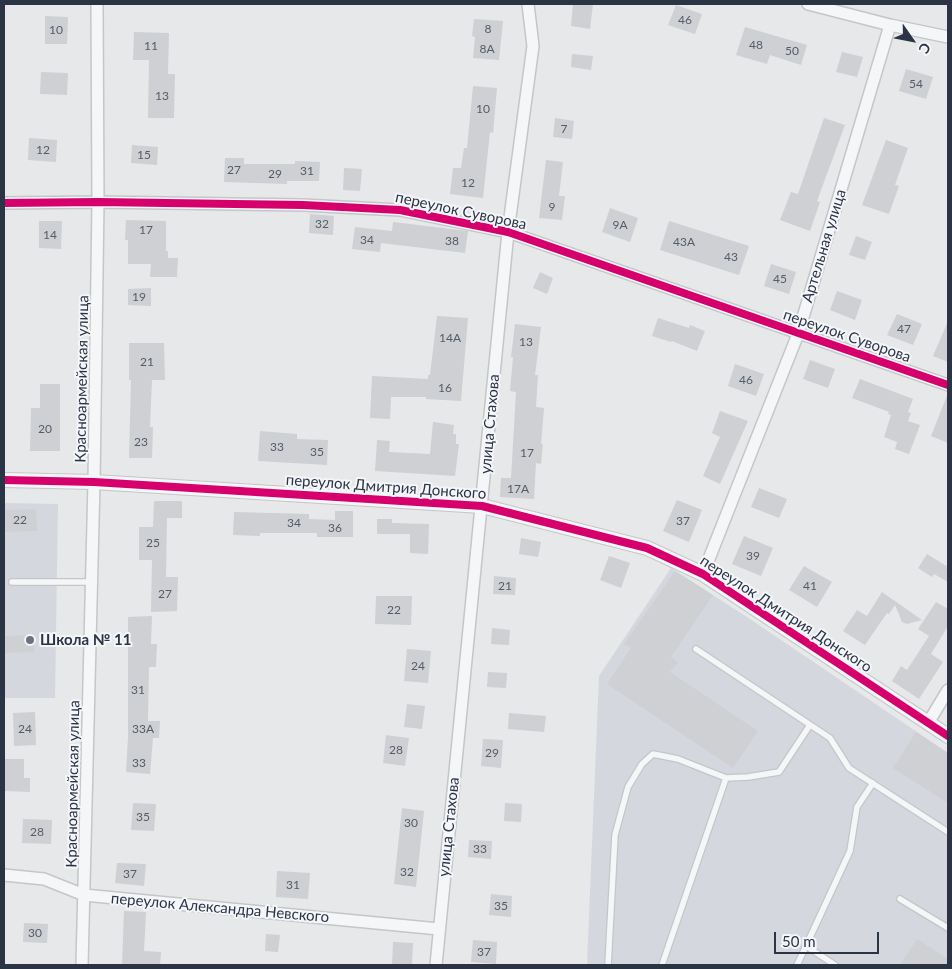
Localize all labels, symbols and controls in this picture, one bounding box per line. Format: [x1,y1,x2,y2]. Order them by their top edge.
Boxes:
house number: 46 [678,13,692,27]
north arrow [887,15,937,65]
house number: 8 [485,22,491,36]
house number: 10 [49,23,63,37]
house number: 48 [749,38,763,52]
house number: 11 [144,39,158,53]
text: С [915,40,935,57]
house number: 8А [479,42,495,56]
house number: 50 [785,44,799,58]
house number: 54 [909,77,923,91]
house number: 13 [155,89,169,103]
house number: 10 [476,102,490,116]
house number: 7 [561,122,567,136]
house number: 12 [36,143,50,157]
house number: 15 [137,148,151,162]
house number: 27 [227,163,241,177]
house number: 31 [300,164,314,178]
house number: 29 [268,167,282,181]
house number: 12 [461,176,475,190]
street label: Артельная улица [798,187,850,305]
street label: переулок Суворова [394,188,528,234]
house number: 9 [549,200,555,214]
house number: 32 [315,217,329,231]
house number: 9А [612,218,628,232]
house number: 17 [139,223,153,237]
house number: 14 [43,228,57,242]
house number: 34 [360,233,374,247]
house number: 38 [445,234,459,248]
house number: 43А [673,235,695,249]
house number: 43 [724,250,738,264]
house number: 45 [773,272,787,286]
house number: 19 [132,290,146,304]
street label: Красноармейская улица [72,295,92,463]
street label: переулок Суворова [781,306,913,366]
house number: 47 [897,322,911,336]
house number: 14А [439,331,461,345]
house number: 13 [519,335,533,349]
house number: 21 [140,355,154,369]
street label: улица Стахова [477,373,503,475]
house number: 46 [739,373,753,387]
house number: 16 [438,381,452,395]
house number: 20 [38,422,52,436]
house number: 23 [134,435,148,449]
house number: 33 [270,440,284,454]
house number: 35 [310,445,324,459]
house number: 17 [520,446,534,460]
street label: переулок Дмитрия Донского [285,471,487,503]
house number: 17А [507,482,529,496]
house number: 22 [13,513,27,527]
house number: 37 [676,514,690,528]
house number: 34 [287,516,301,530]
house number: 36 [328,521,342,535]
house number: 25 [146,536,160,550]
house number: 39 [746,549,760,563]
street label: переулок Дмитрия Донского [697,552,875,676]
house number: 21 [498,579,512,593]
house number: 41 [803,579,817,593]
house number: 27 [158,587,172,601]
house number: 22 [387,603,401,617]
place label: Школа № 11 [40,631,131,649]
marker: Школа № 11 [24,634,36,646]
house number: 24 [411,659,425,673]
house number: 31 [131,683,145,697]
street label: Красноармейская улица [63,700,83,868]
house number: 24 [18,722,32,736]
house number: 33А [132,722,154,736]
house number: 28 [389,743,403,757]
house number: 29 [485,746,499,760]
house number: 33 [132,756,146,770]
street label: улица Стахова [435,776,463,878]
house number: 35 [136,810,150,824]
house number: 30 [404,816,418,830]
house number: 28 [30,825,44,839]
house number: 33 [473,842,487,856]
house number: 32 [400,865,414,879]
house number: 37 [123,867,137,881]
house number: 31 [286,878,300,892]
street label: переулок Александра Невского [110,889,330,927]
house number: 35 [494,899,508,913]
scale bar [777,922,882,954]
house number: 30 [28,926,42,940]
text: 50 m [782,932,816,950]
house number: 37 [477,945,491,959]

